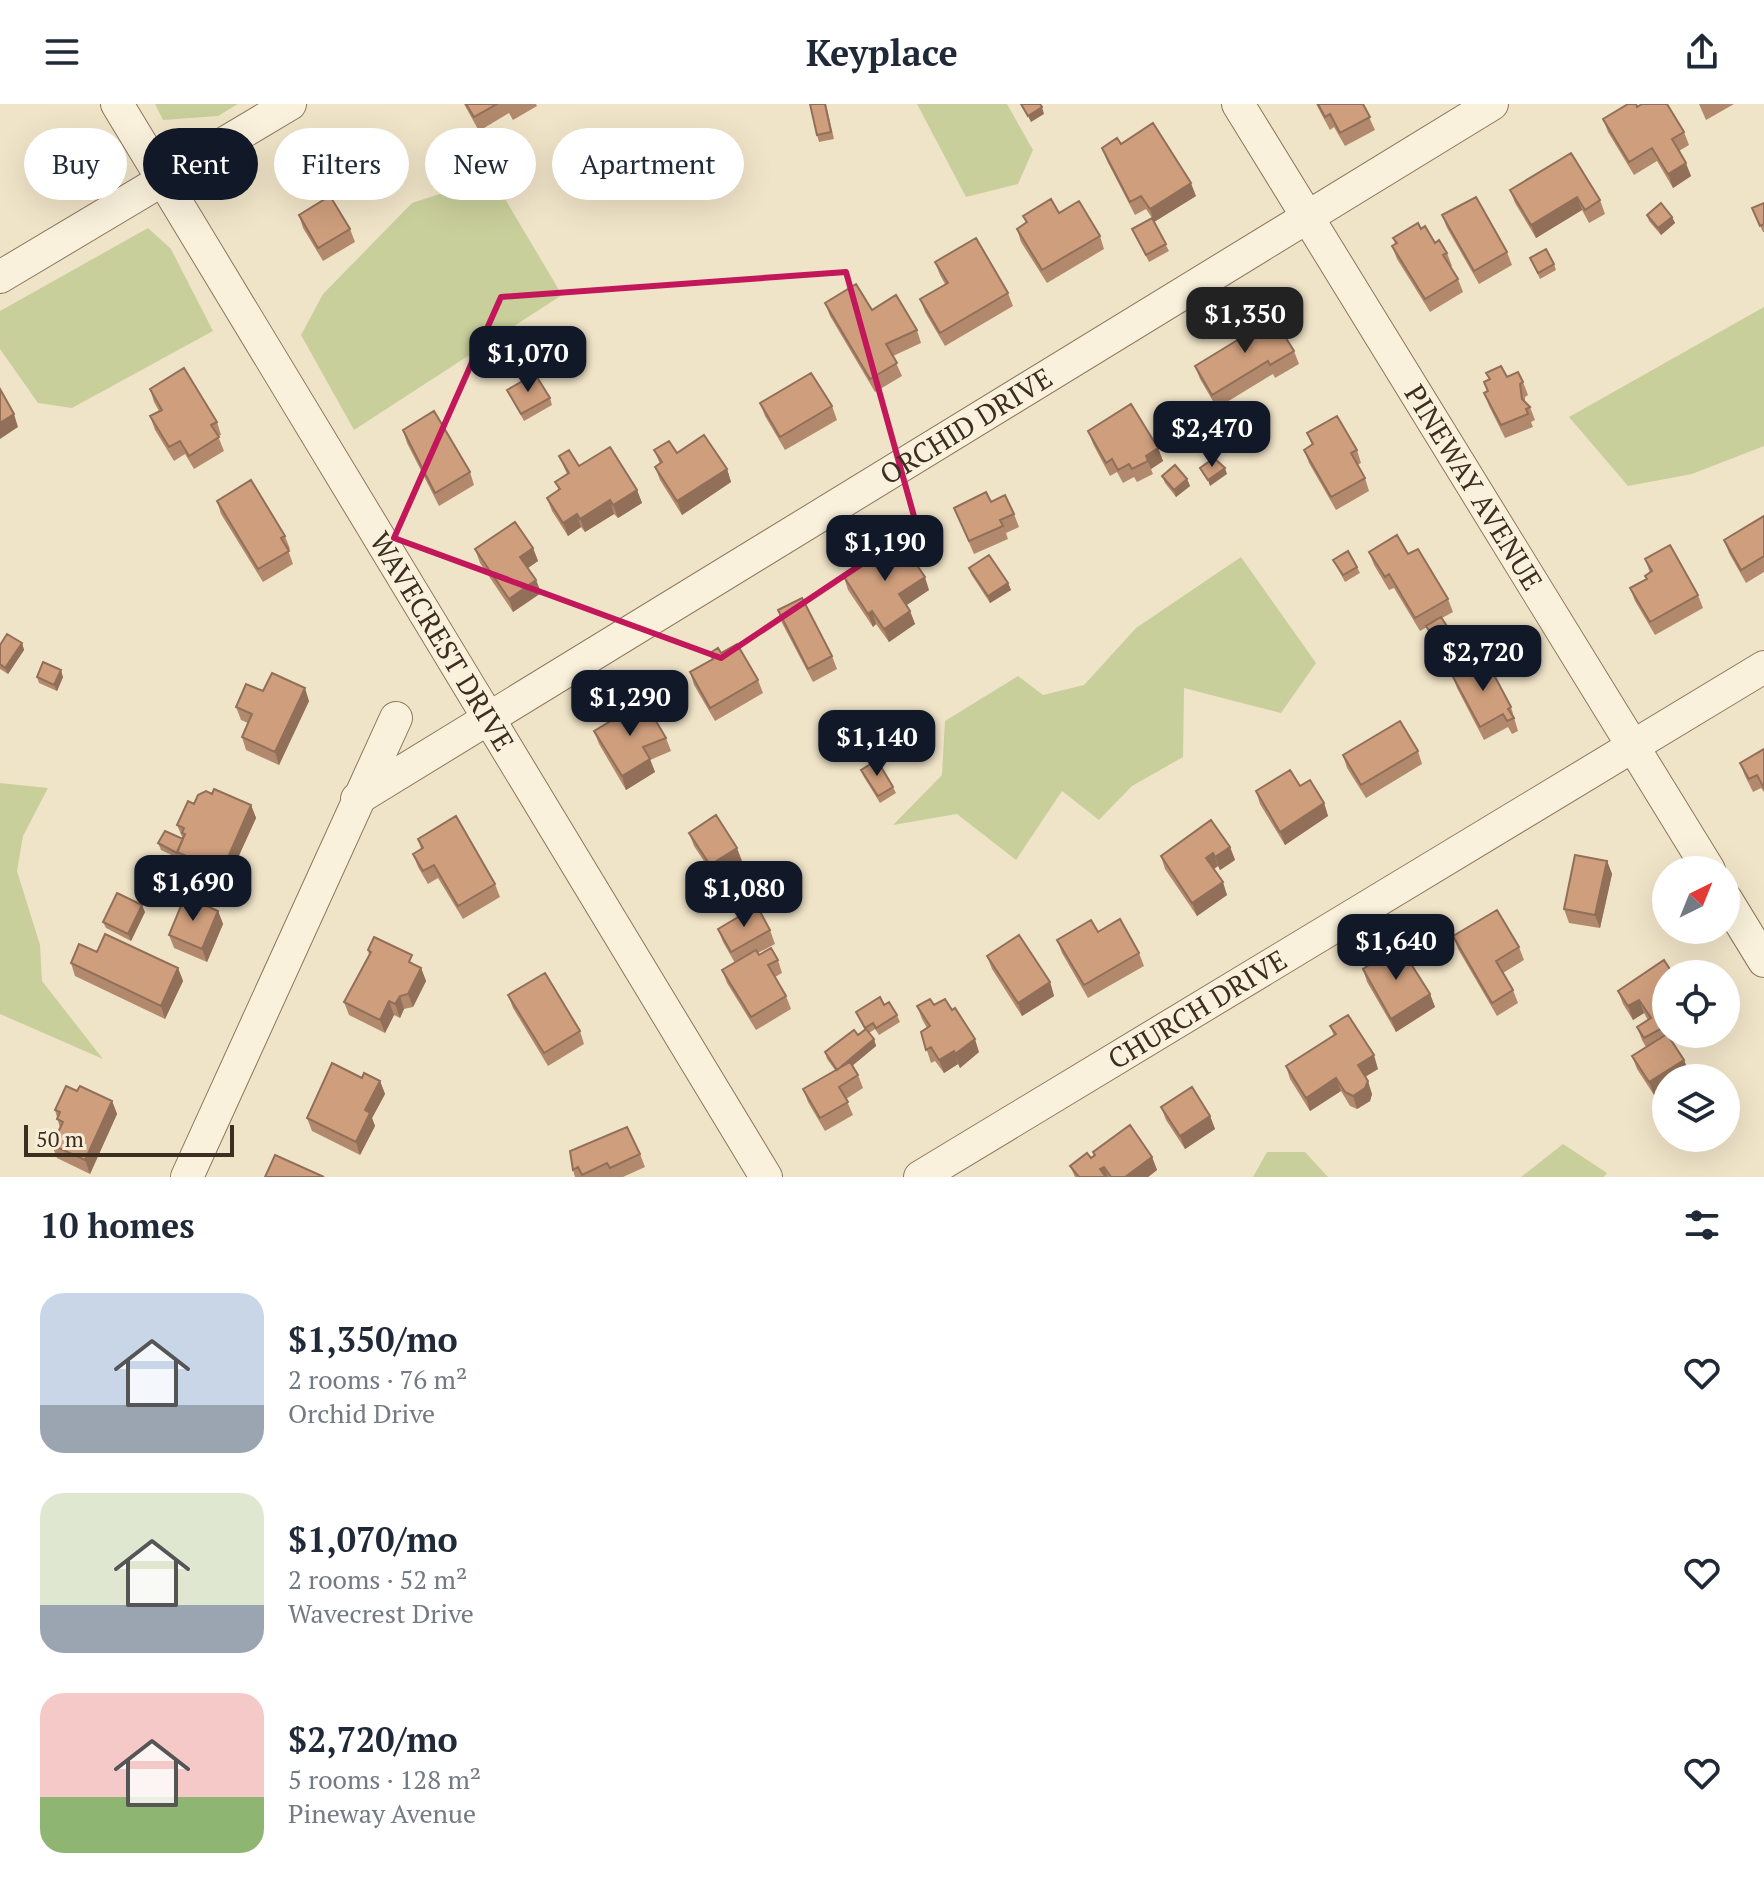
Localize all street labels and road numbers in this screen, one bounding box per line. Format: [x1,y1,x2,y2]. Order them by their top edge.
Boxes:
street label: ORCHID DRIVE [873,359,1059,493]
street label: PINEWAY AVENUE [1397,377,1551,597]
street label: WAVECREST DRIVE [362,525,523,757]
street label: CHURCH DRIVE [1101,941,1293,1077]

